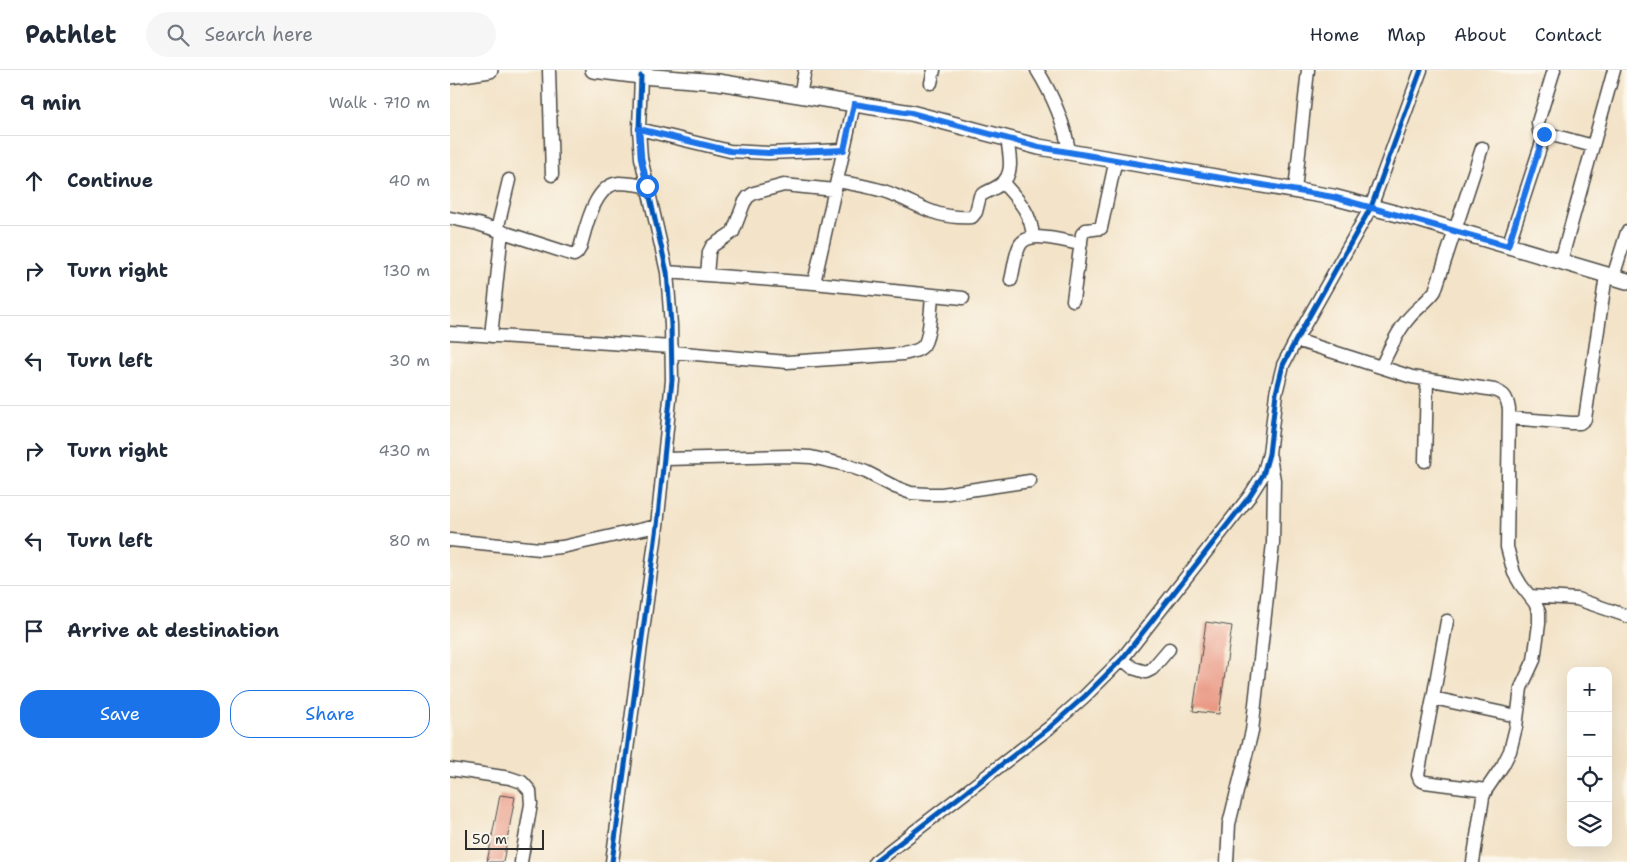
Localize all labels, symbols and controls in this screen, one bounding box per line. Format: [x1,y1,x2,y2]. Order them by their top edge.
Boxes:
search box [146,12,496,57]
text: Pathlet [25,19,116,51]
icon: search [164,21,192,49]
text: Search here [204,22,313,47]
text: Home [1310,23,1359,47]
text: Map [1387,23,1426,47]
text: About [1454,23,1507,47]
text: Contact [1535,23,1602,47]
text: 9 min [20,89,81,117]
text: Walk · 710 m [329,92,430,113]
route end [1533,123,1556,146]
icon: ahead [20,167,48,195]
text: Continue [67,168,153,193]
text: 40 m [388,170,430,191]
route start [636,175,659,198]
icon: right [20,257,48,285]
text: Turn right [67,258,168,283]
text: 130 m [383,260,430,281]
icon: left [20,347,48,375]
text: Turn left [67,348,153,373]
text: 30 m [389,350,430,371]
icon: right [20,437,48,465]
text: Turn right [67,438,168,463]
text: 430 m [379,440,430,461]
icon: left [20,527,48,555]
text: Turn left [67,528,153,553]
text: 80 m [389,530,430,551]
icon: arrive [20,617,48,645]
text: Arrive at destination [67,618,279,643]
map controls [1567,667,1612,847]
button: + [1567,667,1612,712]
button: Save [20,690,220,738]
button: Share [230,690,430,738]
button: − [1567,712,1612,757]
button: locate [1567,757,1612,802]
button: layers [1567,802,1612,847]
scale bar [465,827,544,850]
text: 50 m [472,830,507,848]

